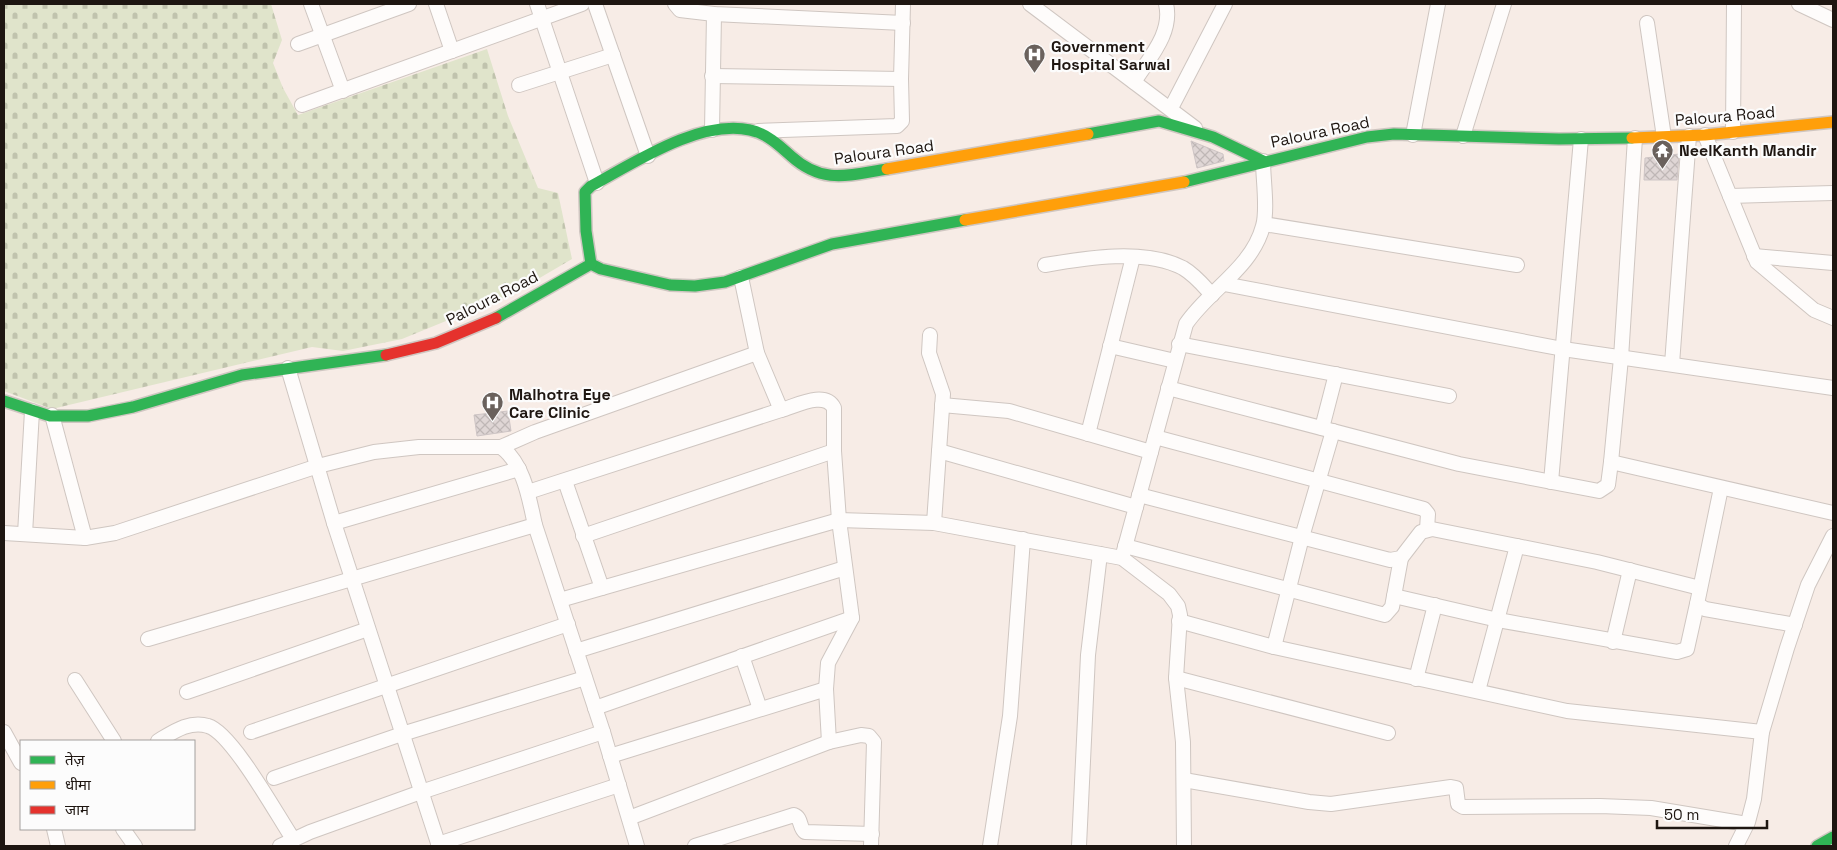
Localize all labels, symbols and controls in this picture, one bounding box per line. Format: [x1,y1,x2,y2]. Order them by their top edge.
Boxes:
place label: Government Hospital Sarwal [1051,36,1170,75]
hospital icon: Government Hospital Sarwal [1023,43,1047,74]
street label: Paloura Road [1674,101,1776,131]
street label: Paloura Road [1269,111,1371,153]
street label: Paloura Road [833,135,935,169]
temple icon: NeelKanth Mandir [1651,138,1675,169]
place label: NeelKanth Mandir [1679,140,1817,161]
street label: Paloura Road [442,266,542,330]
place label: Malhotra Eye Care Clinic [509,384,611,423]
hospital icon: Malhotra Eye Care Clinic [481,391,505,422]
legend [20,740,195,830]
text: तेज़ [65,750,86,769]
text: धीमा [65,775,92,794]
scale bar [1657,798,1767,830]
text: जाम [65,800,90,819]
text: 50 m [1664,805,1699,824]

